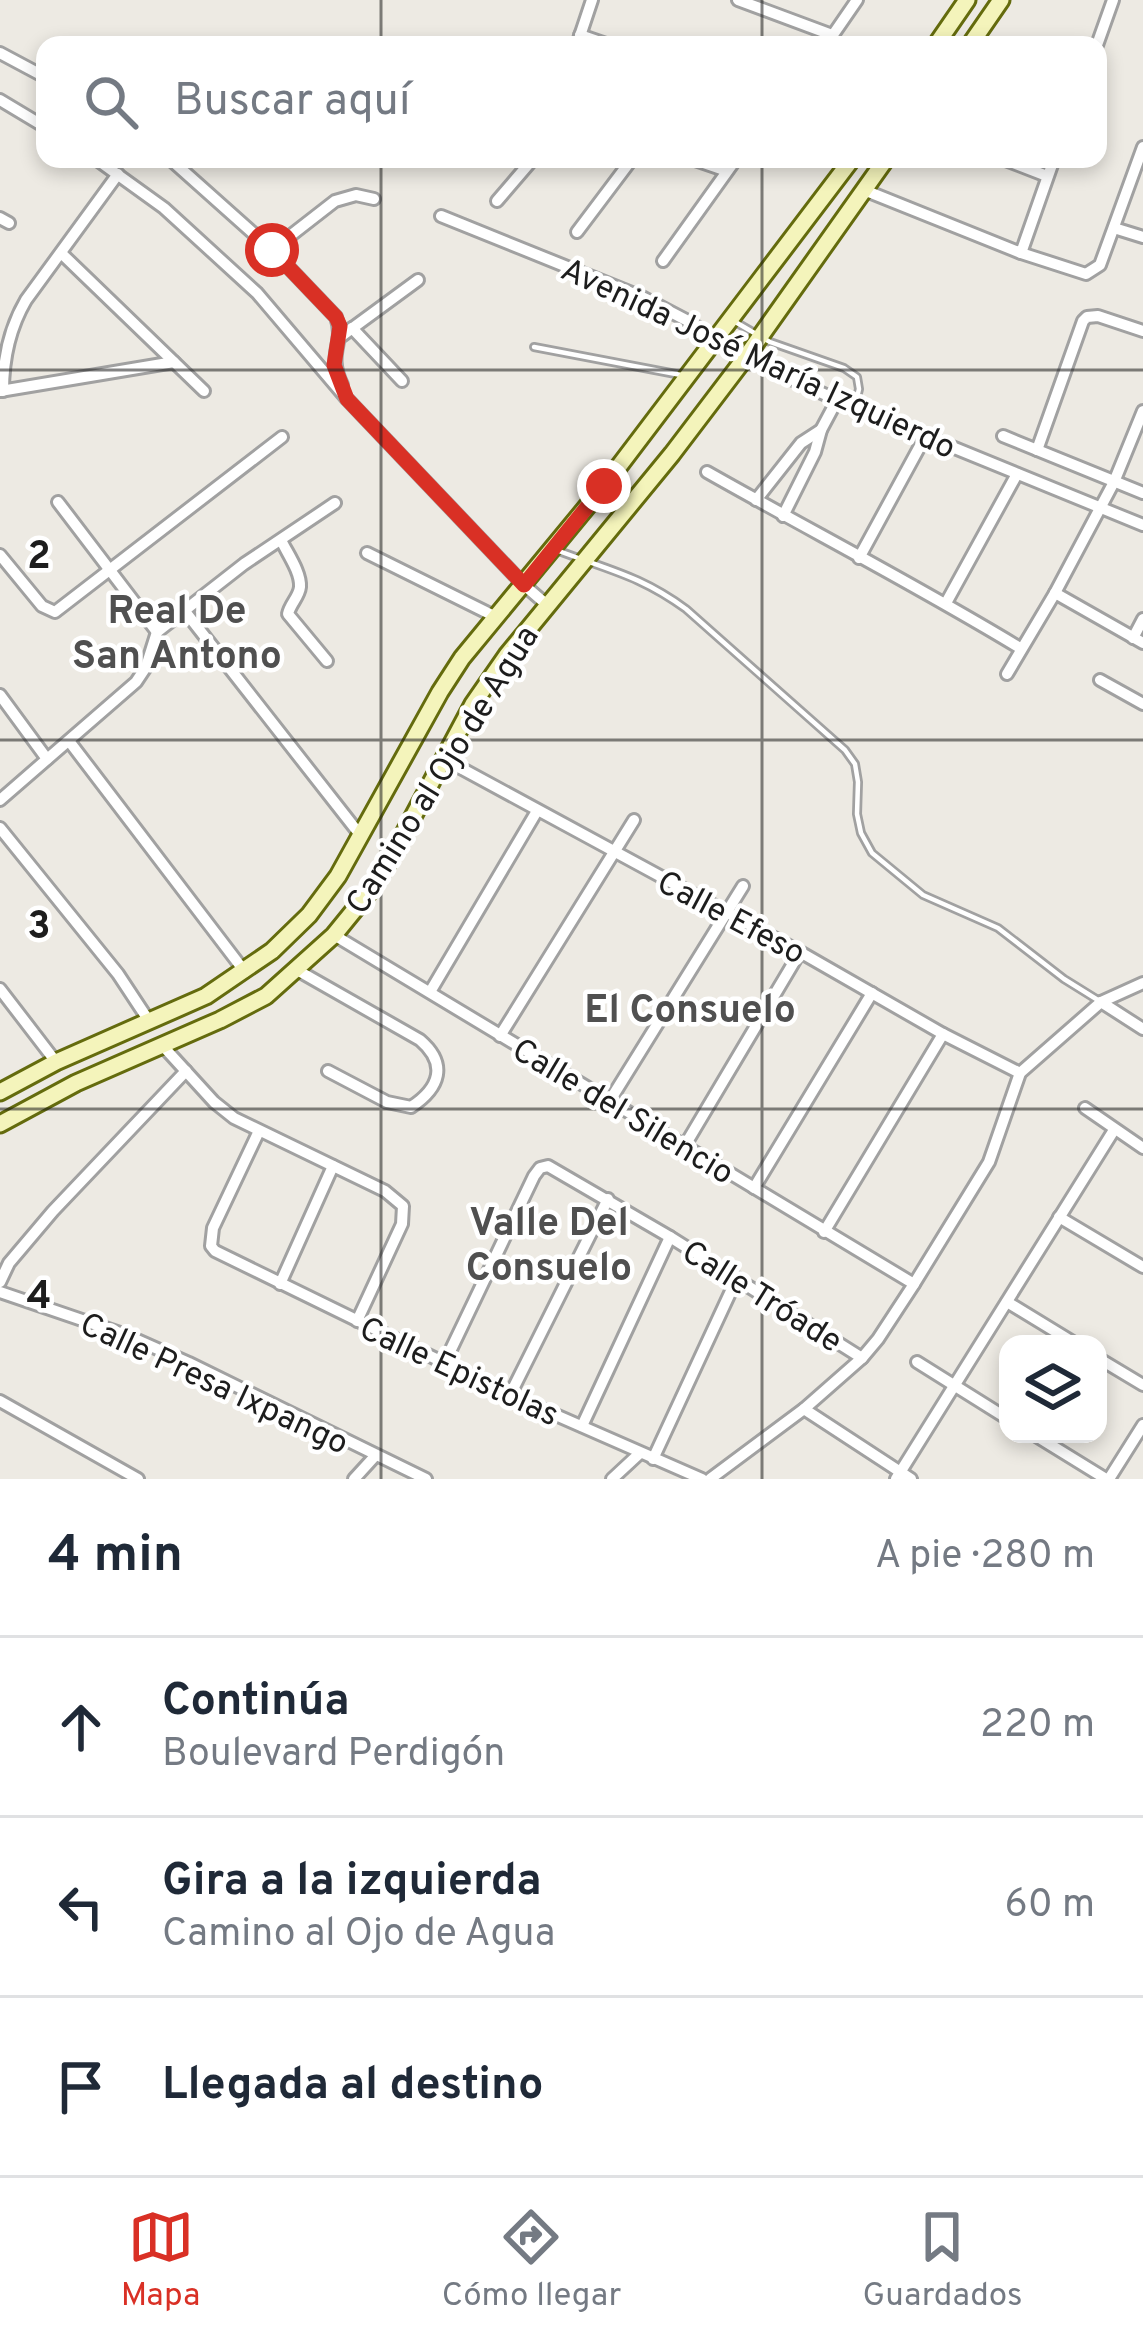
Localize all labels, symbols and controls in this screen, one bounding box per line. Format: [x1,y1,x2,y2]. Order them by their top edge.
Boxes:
search box [36,36,1107,168]
icon: search [78,69,144,135]
text: Buscar aquí [174,74,410,131]
route start [245,223,299,277]
street label: Avenida José María Izquierdo [553,251,961,471]
route end [577,459,631,513]
text: 2 [27,534,51,583]
district label: Real De San Antono [72,589,282,683]
street label: Camino al Ojo de Agua [338,619,550,923]
street label: Calle Efeso [649,863,812,976]
text: 3 [27,904,51,953]
district label: El Consuelo [584,988,796,1037]
street label: Calle del Silencio [503,1031,741,1196]
district label: Valle Del Consuelo [466,1201,632,1295]
street label: Calle Tróade [673,1233,849,1364]
text: 4 [26,1274,52,1323]
street label: Calle Presa Ixpango [72,1305,354,1466]
street label: Calle Epistolas [352,1309,565,1438]
map controls [999,1335,1107,1443]
button: layers [999,1335,1107,1443]
text: 4 min [48,1525,183,1590]
text: A pie · 280 m [875,1533,1095,1582]
text: Continúa [162,1674,349,1731]
icon: ahead [48,1694,114,1760]
text: 220 m [980,1702,1095,1751]
text: Boulevard Perdigón [162,1731,505,1780]
text: Gira a la izquierda [162,1854,542,1911]
icon: left [48,1874,114,1940]
text: 60 m [1004,1882,1095,1931]
text: Camino al Ojo de Agua [162,1911,555,1960]
icon: arrive [48,2054,114,2120]
text: Llegada al destino [162,2058,543,2115]
tab: Mapa [121,2204,200,2318]
tab: Cómo llegar [442,2204,621,2318]
tab: Guardados [863,2204,1022,2318]

